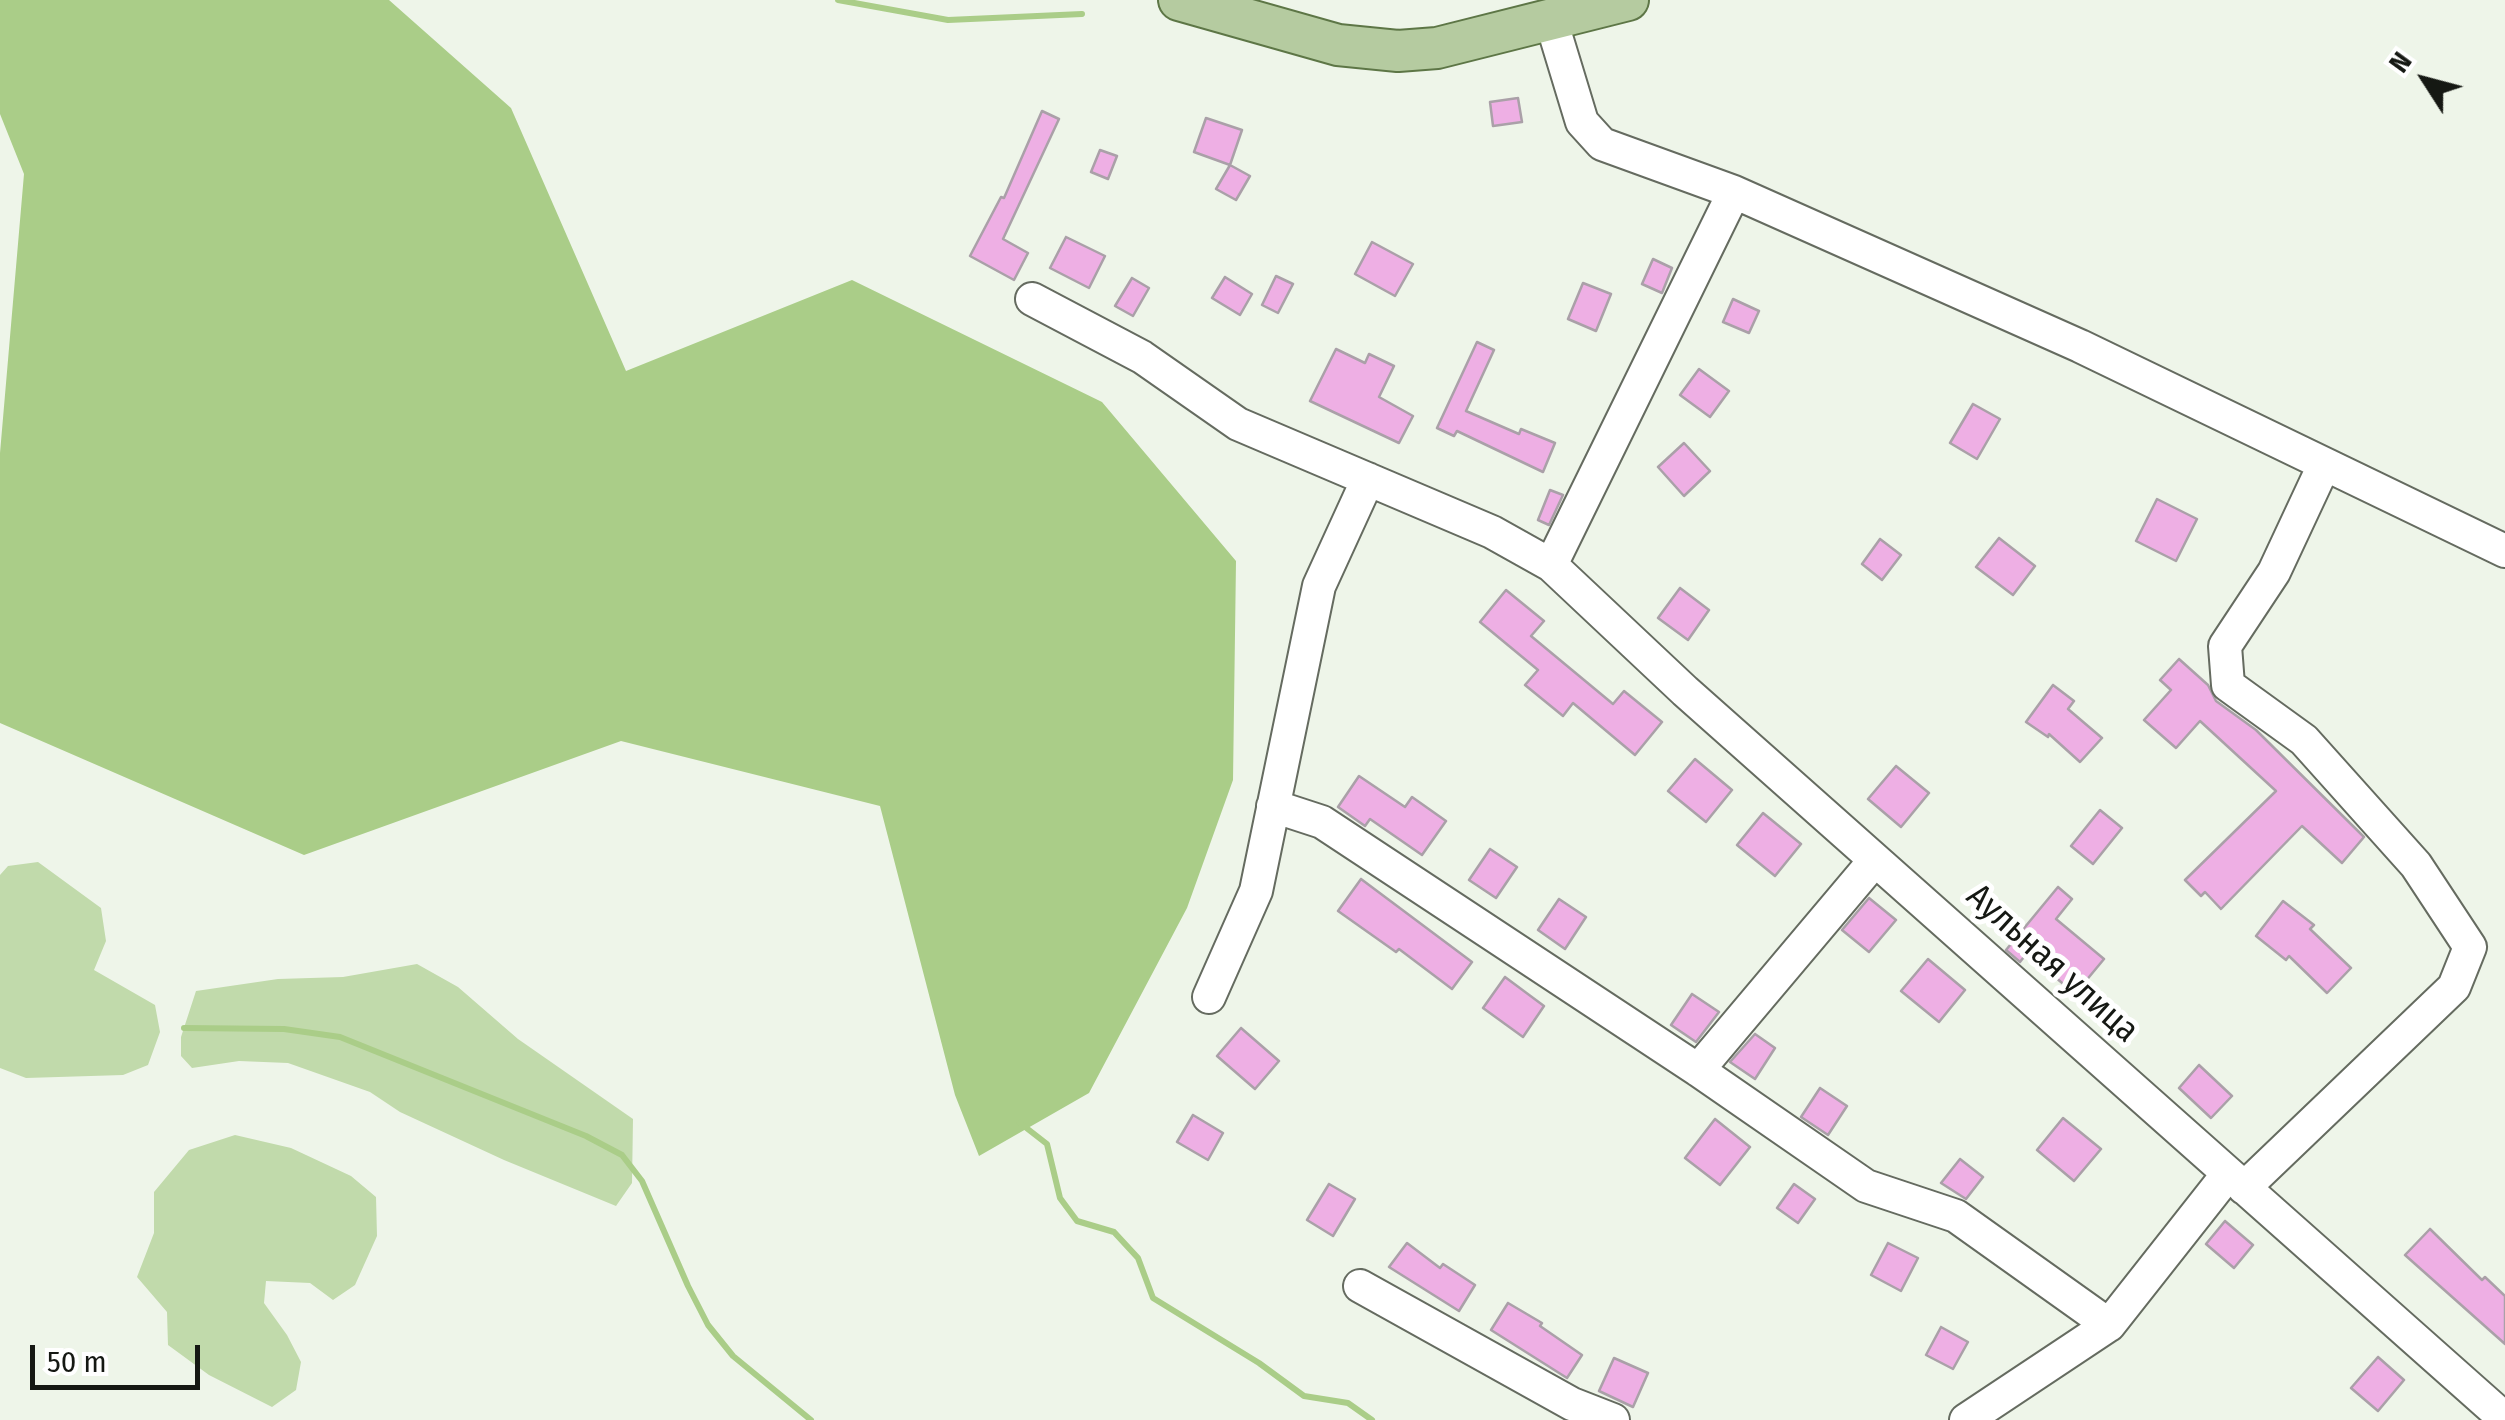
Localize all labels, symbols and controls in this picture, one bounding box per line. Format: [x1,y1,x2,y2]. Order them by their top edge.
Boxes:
north arrow [2375,30,2475,130]
text: N [2382,46,2419,79]
street label: Аульная улица [1957,876,2147,1052]
scale bar [35,1325,205,1387]
text: 50 m [47,1344,107,1380]

